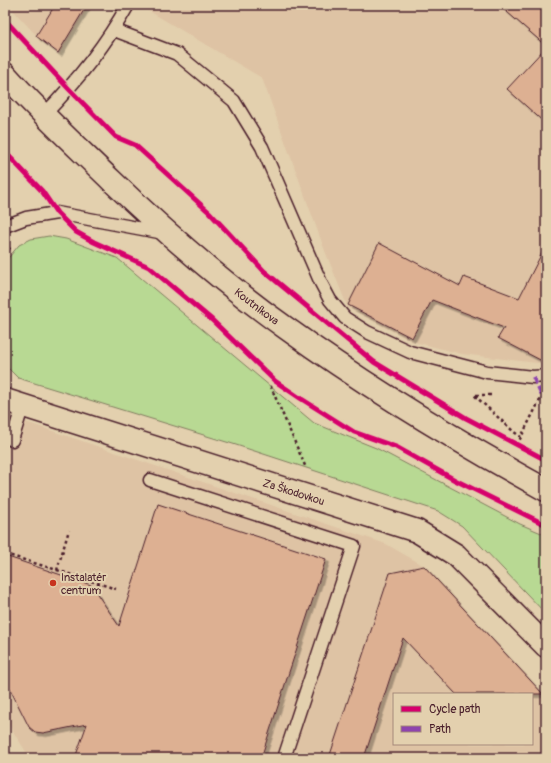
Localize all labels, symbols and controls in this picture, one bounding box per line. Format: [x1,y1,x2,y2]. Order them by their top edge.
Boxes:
street label: Koutníkova [232,285,282,327]
street label: Za Škodovkou [261,476,326,508]
place label: Instalatér centrum [61,571,106,597]
marker: Instalatér centrum [48,578,58,588]
legend [393,693,533,745]
text: Cycle path [429,702,481,717]
text: Path [429,722,451,737]

